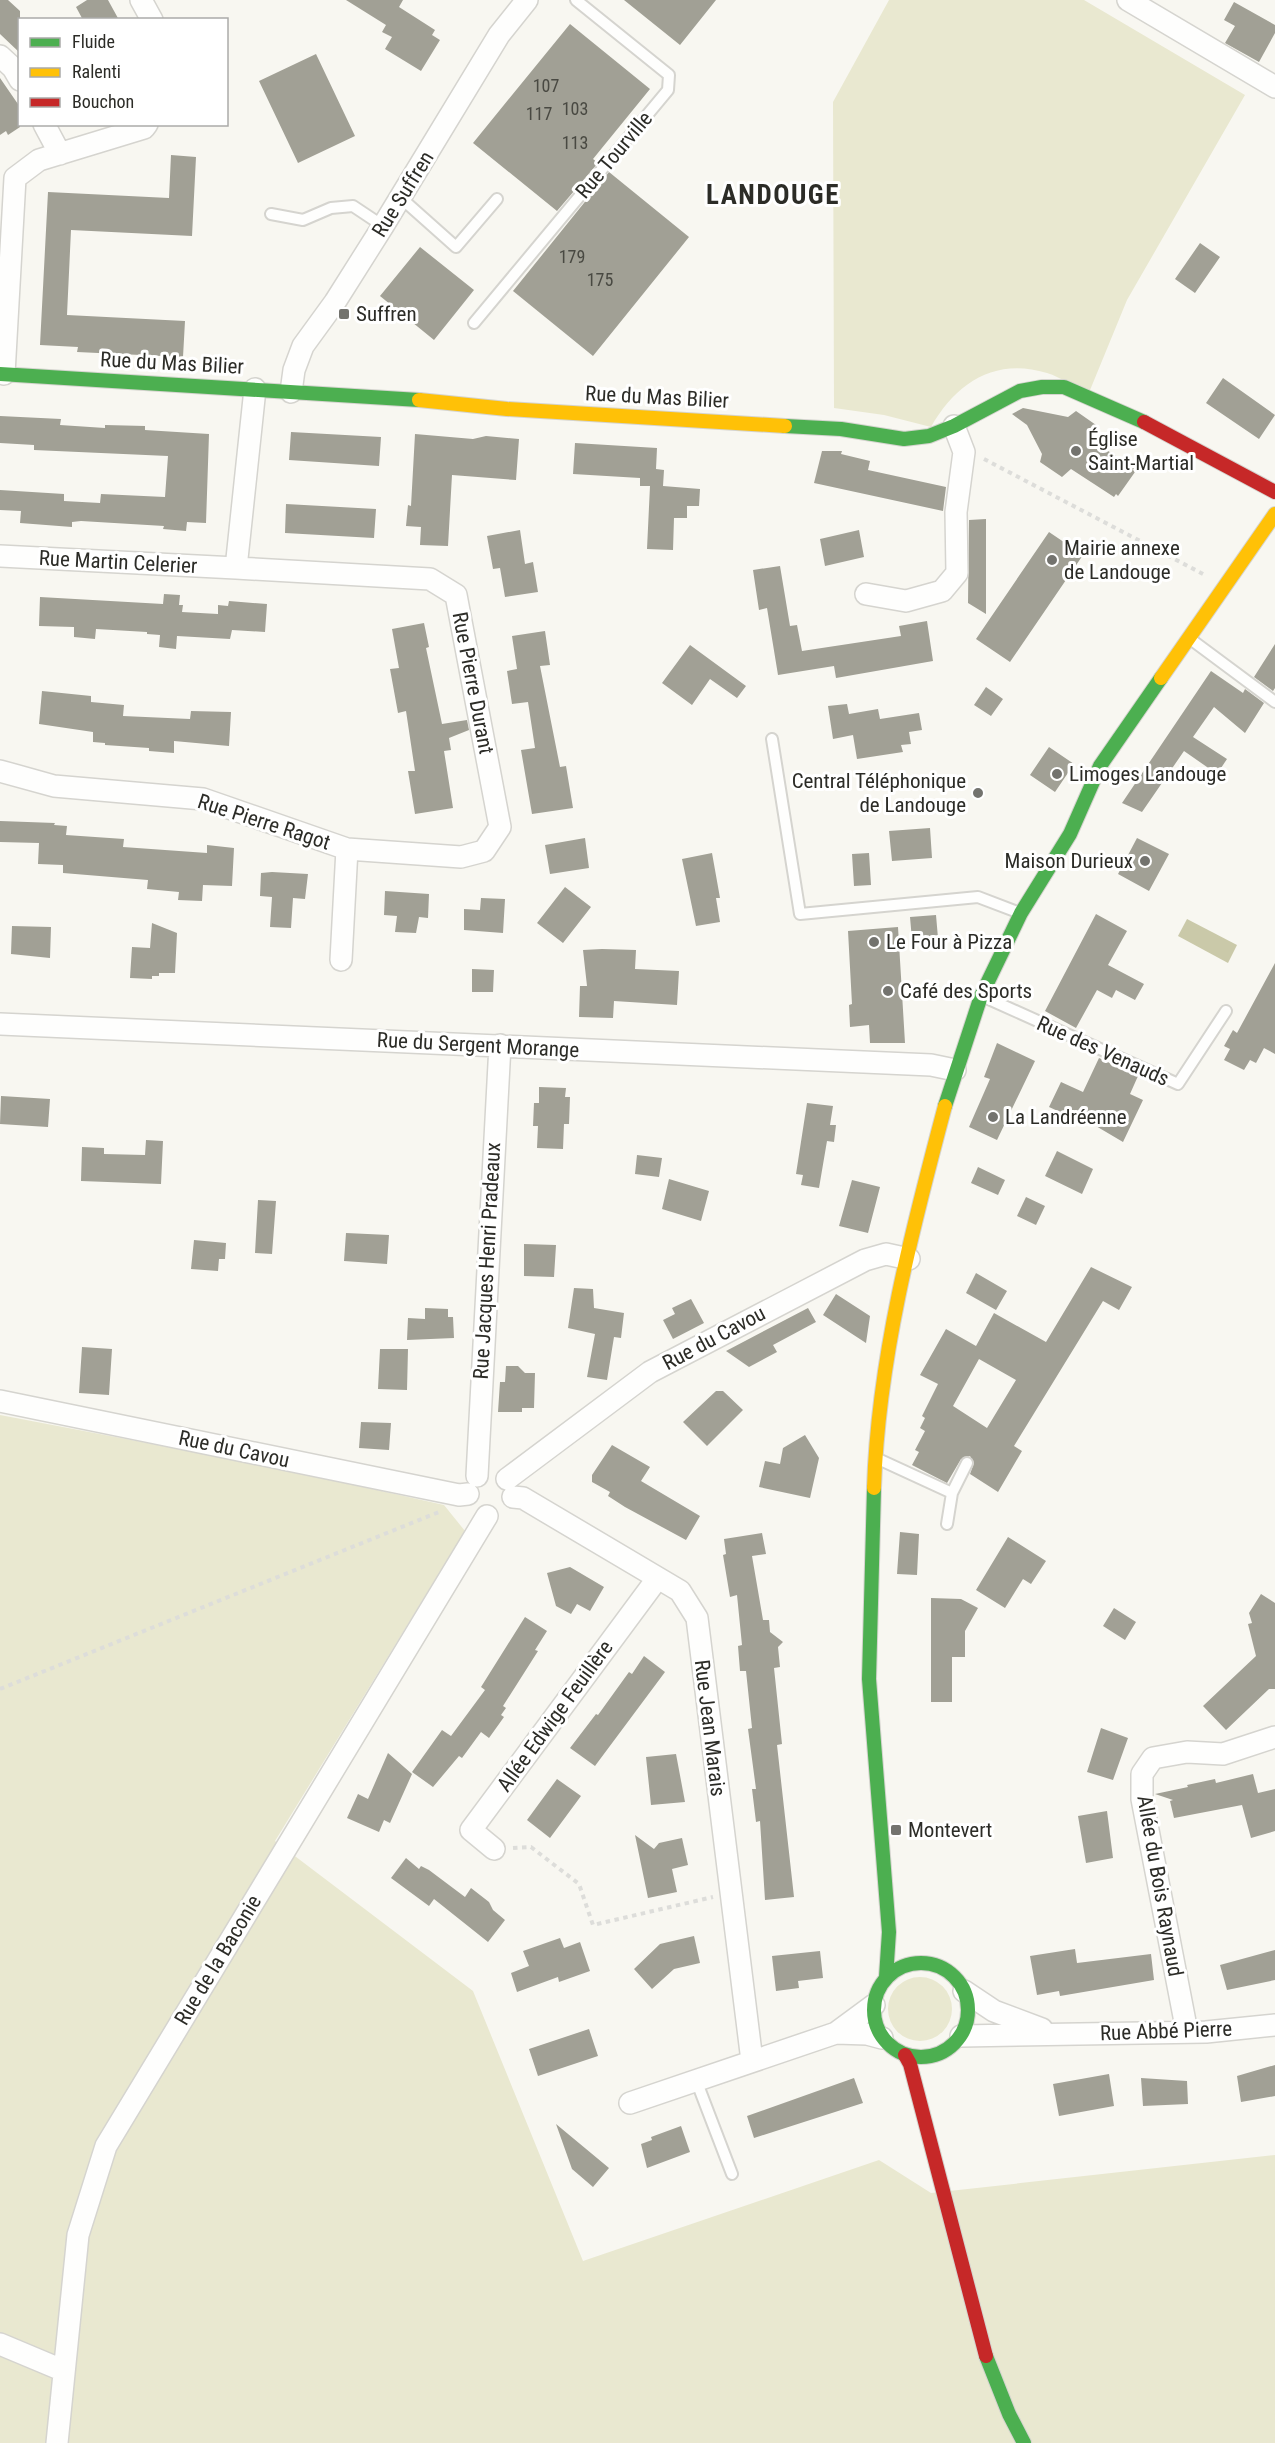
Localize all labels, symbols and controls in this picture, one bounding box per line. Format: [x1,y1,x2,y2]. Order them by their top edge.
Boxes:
legend [18,18,228,126]
text: Fluide [72,31,115,52]
text: Ralenti [72,61,121,82]
house number: 107 [533,75,559,96]
text: Bouchon [72,91,134,112]
house number: 103 [562,98,588,119]
house number: 117 [526,103,552,124]
street label: Rue Tourville [571,107,657,203]
house number: 113 [562,132,588,153]
street label: Rue Suffren [367,147,439,241]
district label: LANDOUGE [706,179,840,211]
house number: 179 [559,246,585,267]
house number: 175 [587,269,613,290]
place label: Suffren [356,302,417,326]
marker: Suffren [337,307,351,321]
street label: Rue du Mas Bilier [100,347,244,379]
street label: Rue du Mas Bilier [585,381,729,413]
place label: Église Saint-Martial [1088,427,1194,475]
marker: Église Saint-Martial [1069,444,1083,458]
place label: Mairie annexe de Landouge [1064,536,1180,584]
street label: Rue Martin Celerier [38,546,198,578]
marker: Mairie annexe de Landouge [1045,553,1059,567]
street label: Rue Pierre Durant [447,610,499,756]
place label: Limoges Landouge [1069,762,1226,786]
marker: Limoges Landouge [1050,767,1064,781]
place label: Central Téléphonique de Landouge [792,769,966,817]
marker: Central Téléphonique de Landouge [971,786,985,800]
street label: Rue Pierre Ragot [195,789,333,855]
place label: Maison Durieux [1005,849,1133,873]
marker: Maison Durieux [1138,854,1152,868]
place label: Le Four à Pizza [886,930,1012,954]
marker: Le Four à Pizza [867,935,881,949]
place label: Café des Sports [900,979,1032,1003]
marker: Café des Sports [881,984,895,998]
street label: Rue des Venauds [1033,1011,1173,1091]
street label: Rue du Sergent Morange [376,1028,580,1062]
place label: La Landréenne [1005,1105,1127,1129]
marker: La Landréenne [986,1110,1000,1124]
street label: Rue Jacques Henri Pradeaux [469,1142,505,1380]
street label: Rue du Cavou [659,1301,769,1375]
street label: Rue du Cavou [176,1426,292,1472]
street label: Allée Edwige Feuillère [492,1636,618,1796]
street label: Rue Jean Marais [690,1658,730,1798]
street label: Allée du Bois Raynaud [1132,1794,1188,1978]
place label: Montevert [908,1818,992,1842]
marker: Montevert [889,1823,903,1837]
street label: Rue de la Baconie [170,1891,266,2029]
street label: Rue Abbé Pierre [1100,2017,1233,2045]

